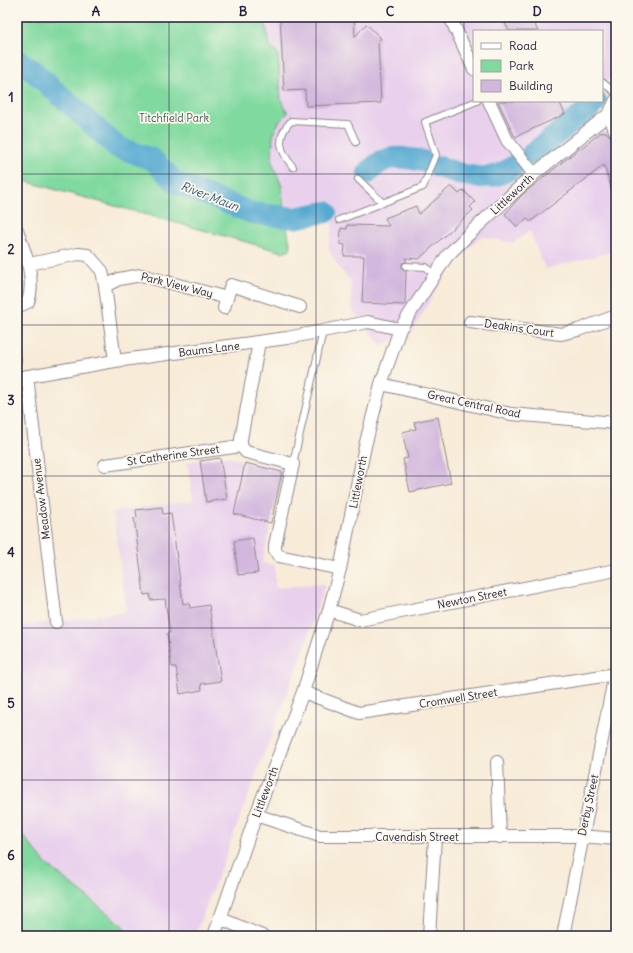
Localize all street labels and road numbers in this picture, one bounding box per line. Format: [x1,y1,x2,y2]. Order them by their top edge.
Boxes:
street label: Littleworth [488,171,536,217]
street label: Park View Way [139,269,215,301]
street label: Deakins Court [483,316,555,340]
street label: Baums Lane [178,338,240,360]
street label: Great Central Road [426,387,522,421]
street label: St Catherine Street [126,442,220,468]
street label: Littleworth [346,454,370,510]
street label: Meadow Avenue [29,457,53,540]
street label: Newton Street [436,584,508,612]
street label: Cromwell Street [418,685,498,711]
street label: Littleworth [249,764,281,820]
street label: Derby Street [575,773,601,837]
street label: Cavendish Street [375,830,459,844]

